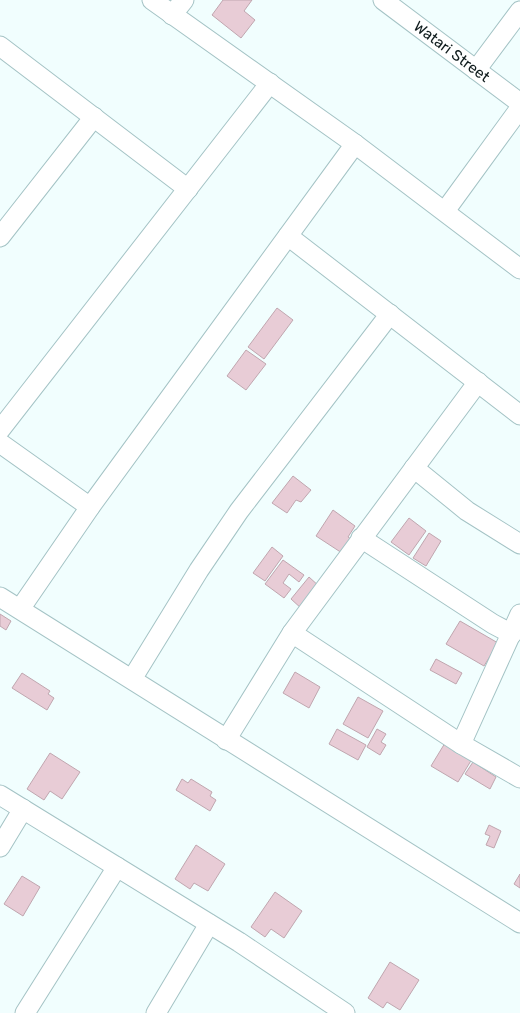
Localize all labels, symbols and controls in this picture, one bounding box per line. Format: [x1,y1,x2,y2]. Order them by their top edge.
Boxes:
street label: Watari Street [410,17,493,86]

